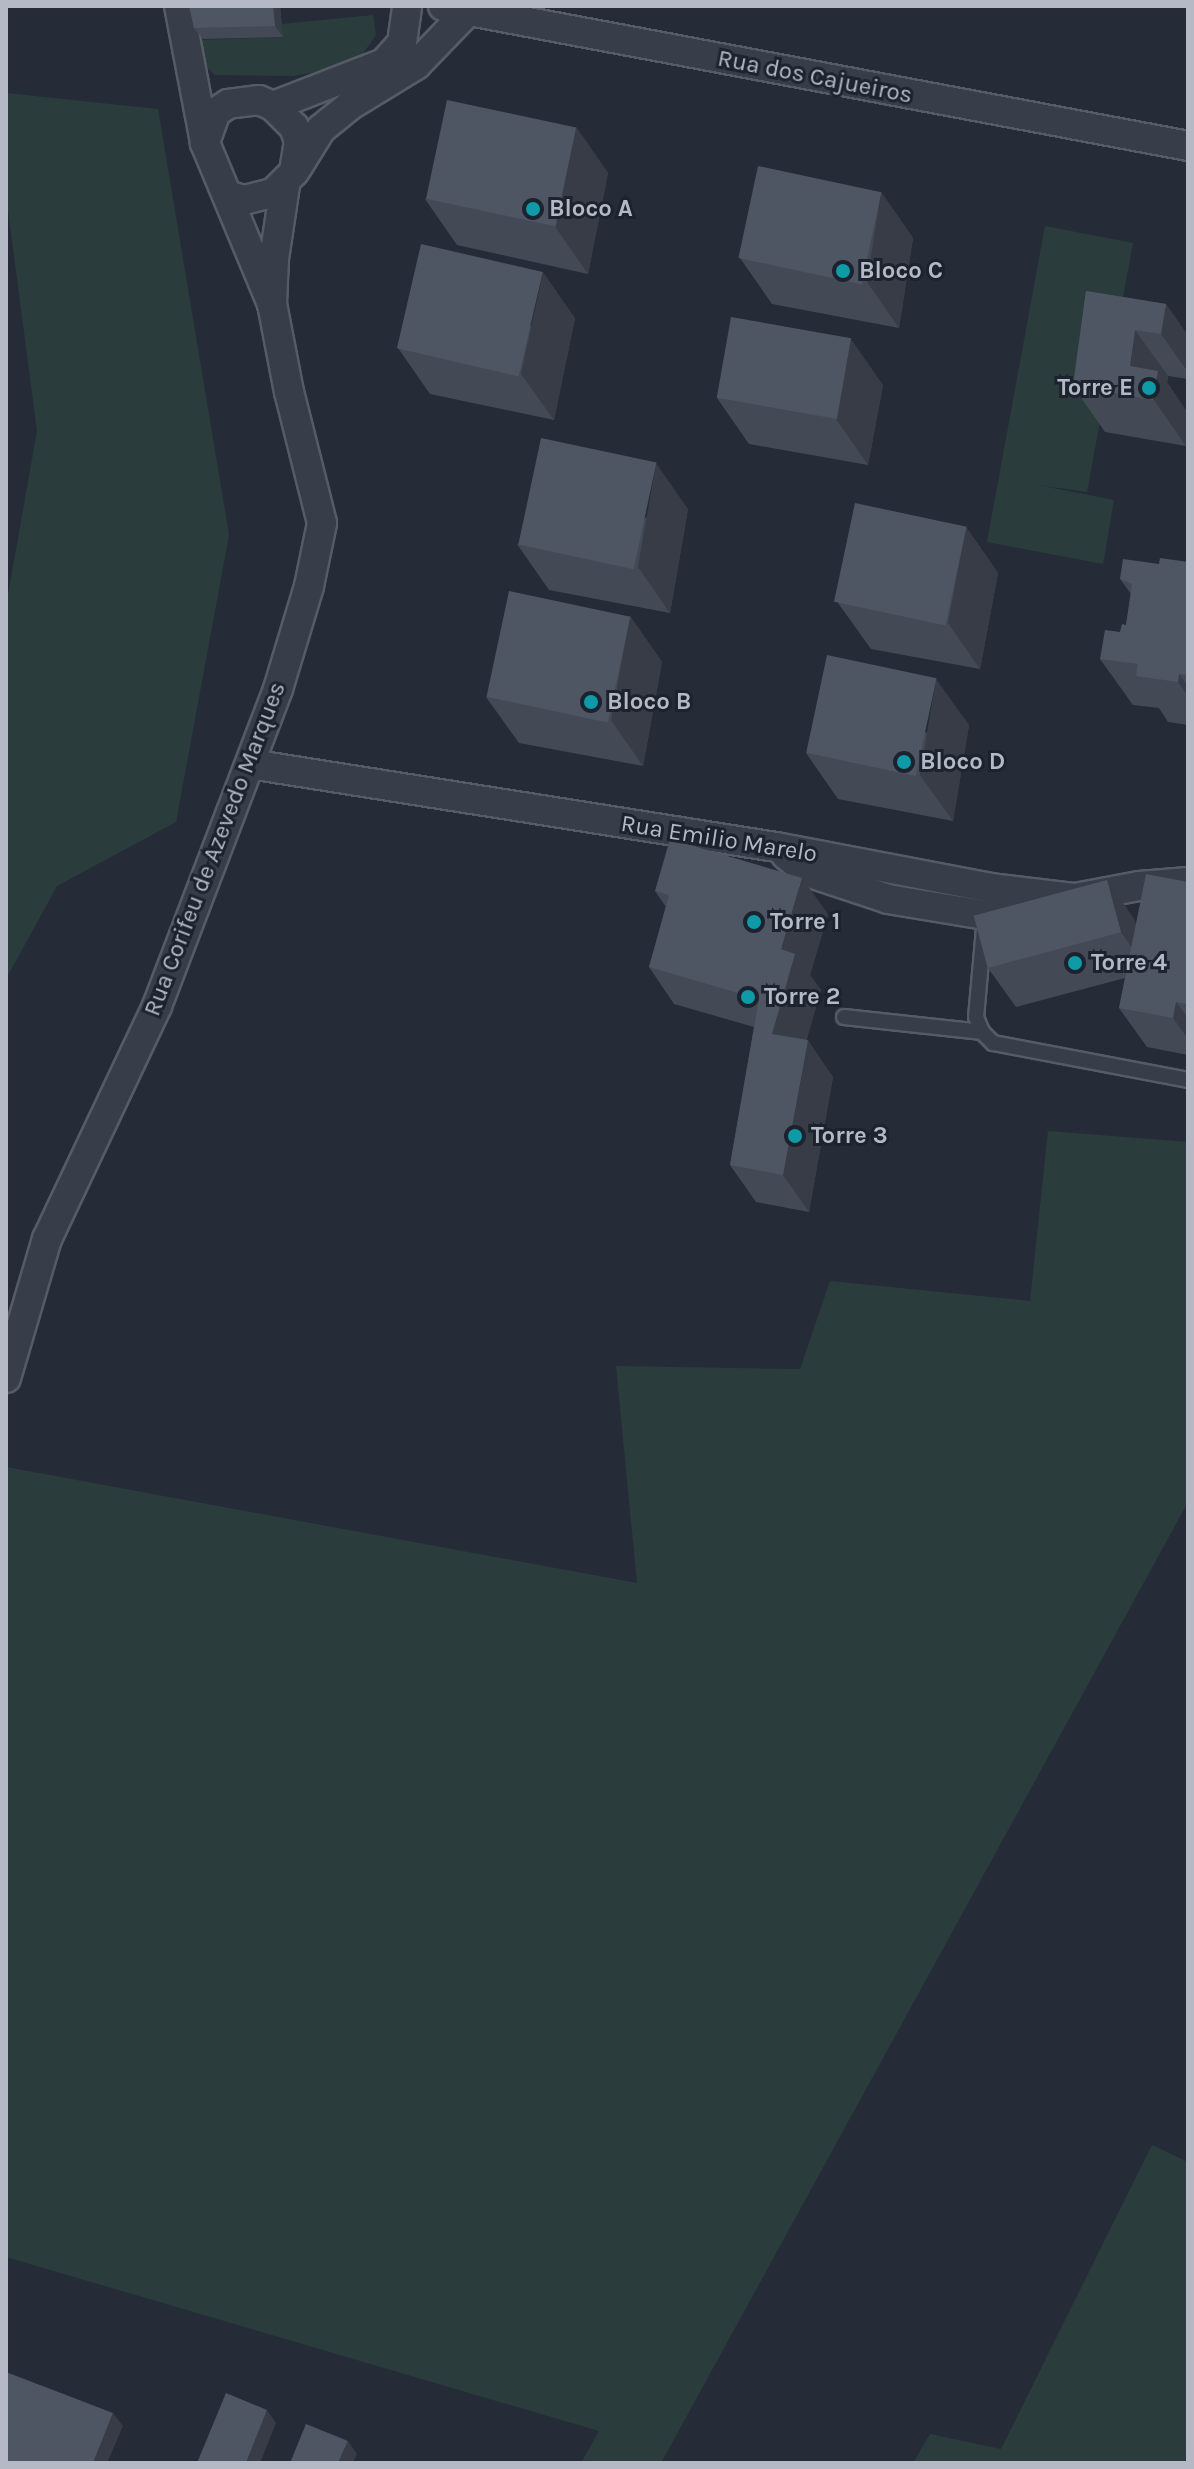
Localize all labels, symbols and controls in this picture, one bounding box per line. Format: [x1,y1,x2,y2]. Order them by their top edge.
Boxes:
street label: Rua dos Cajueiros [715,44,915,110]
place label: Bloco A [549,195,633,223]
marker: Bloco A [524,200,542,218]
place label: Bloco C [859,257,943,285]
marker: Bloco C [834,262,852,280]
place label: Torre E [1057,374,1133,402]
marker: Torre E [1140,379,1158,397]
street label: Rua Corifeu de Azevedo Marques [138,678,292,1020]
place label: Bloco B [607,688,691,716]
marker: Bloco B [582,693,600,711]
place label: Bloco D [920,748,1005,776]
marker: Bloco D [895,753,913,771]
street label: Rua Emilio Marelo [619,809,819,869]
place label: Torre 1 [770,908,840,936]
marker: Torre 1 [745,913,763,931]
place label: Torre 4 [1091,949,1167,977]
marker: Torre 4 [1066,954,1084,972]
place label: Torre 2 [764,983,840,1011]
marker: Torre 2 [739,988,757,1006]
place label: Torre 3 [811,1122,888,1150]
marker: Torre 3 [786,1127,804,1145]

